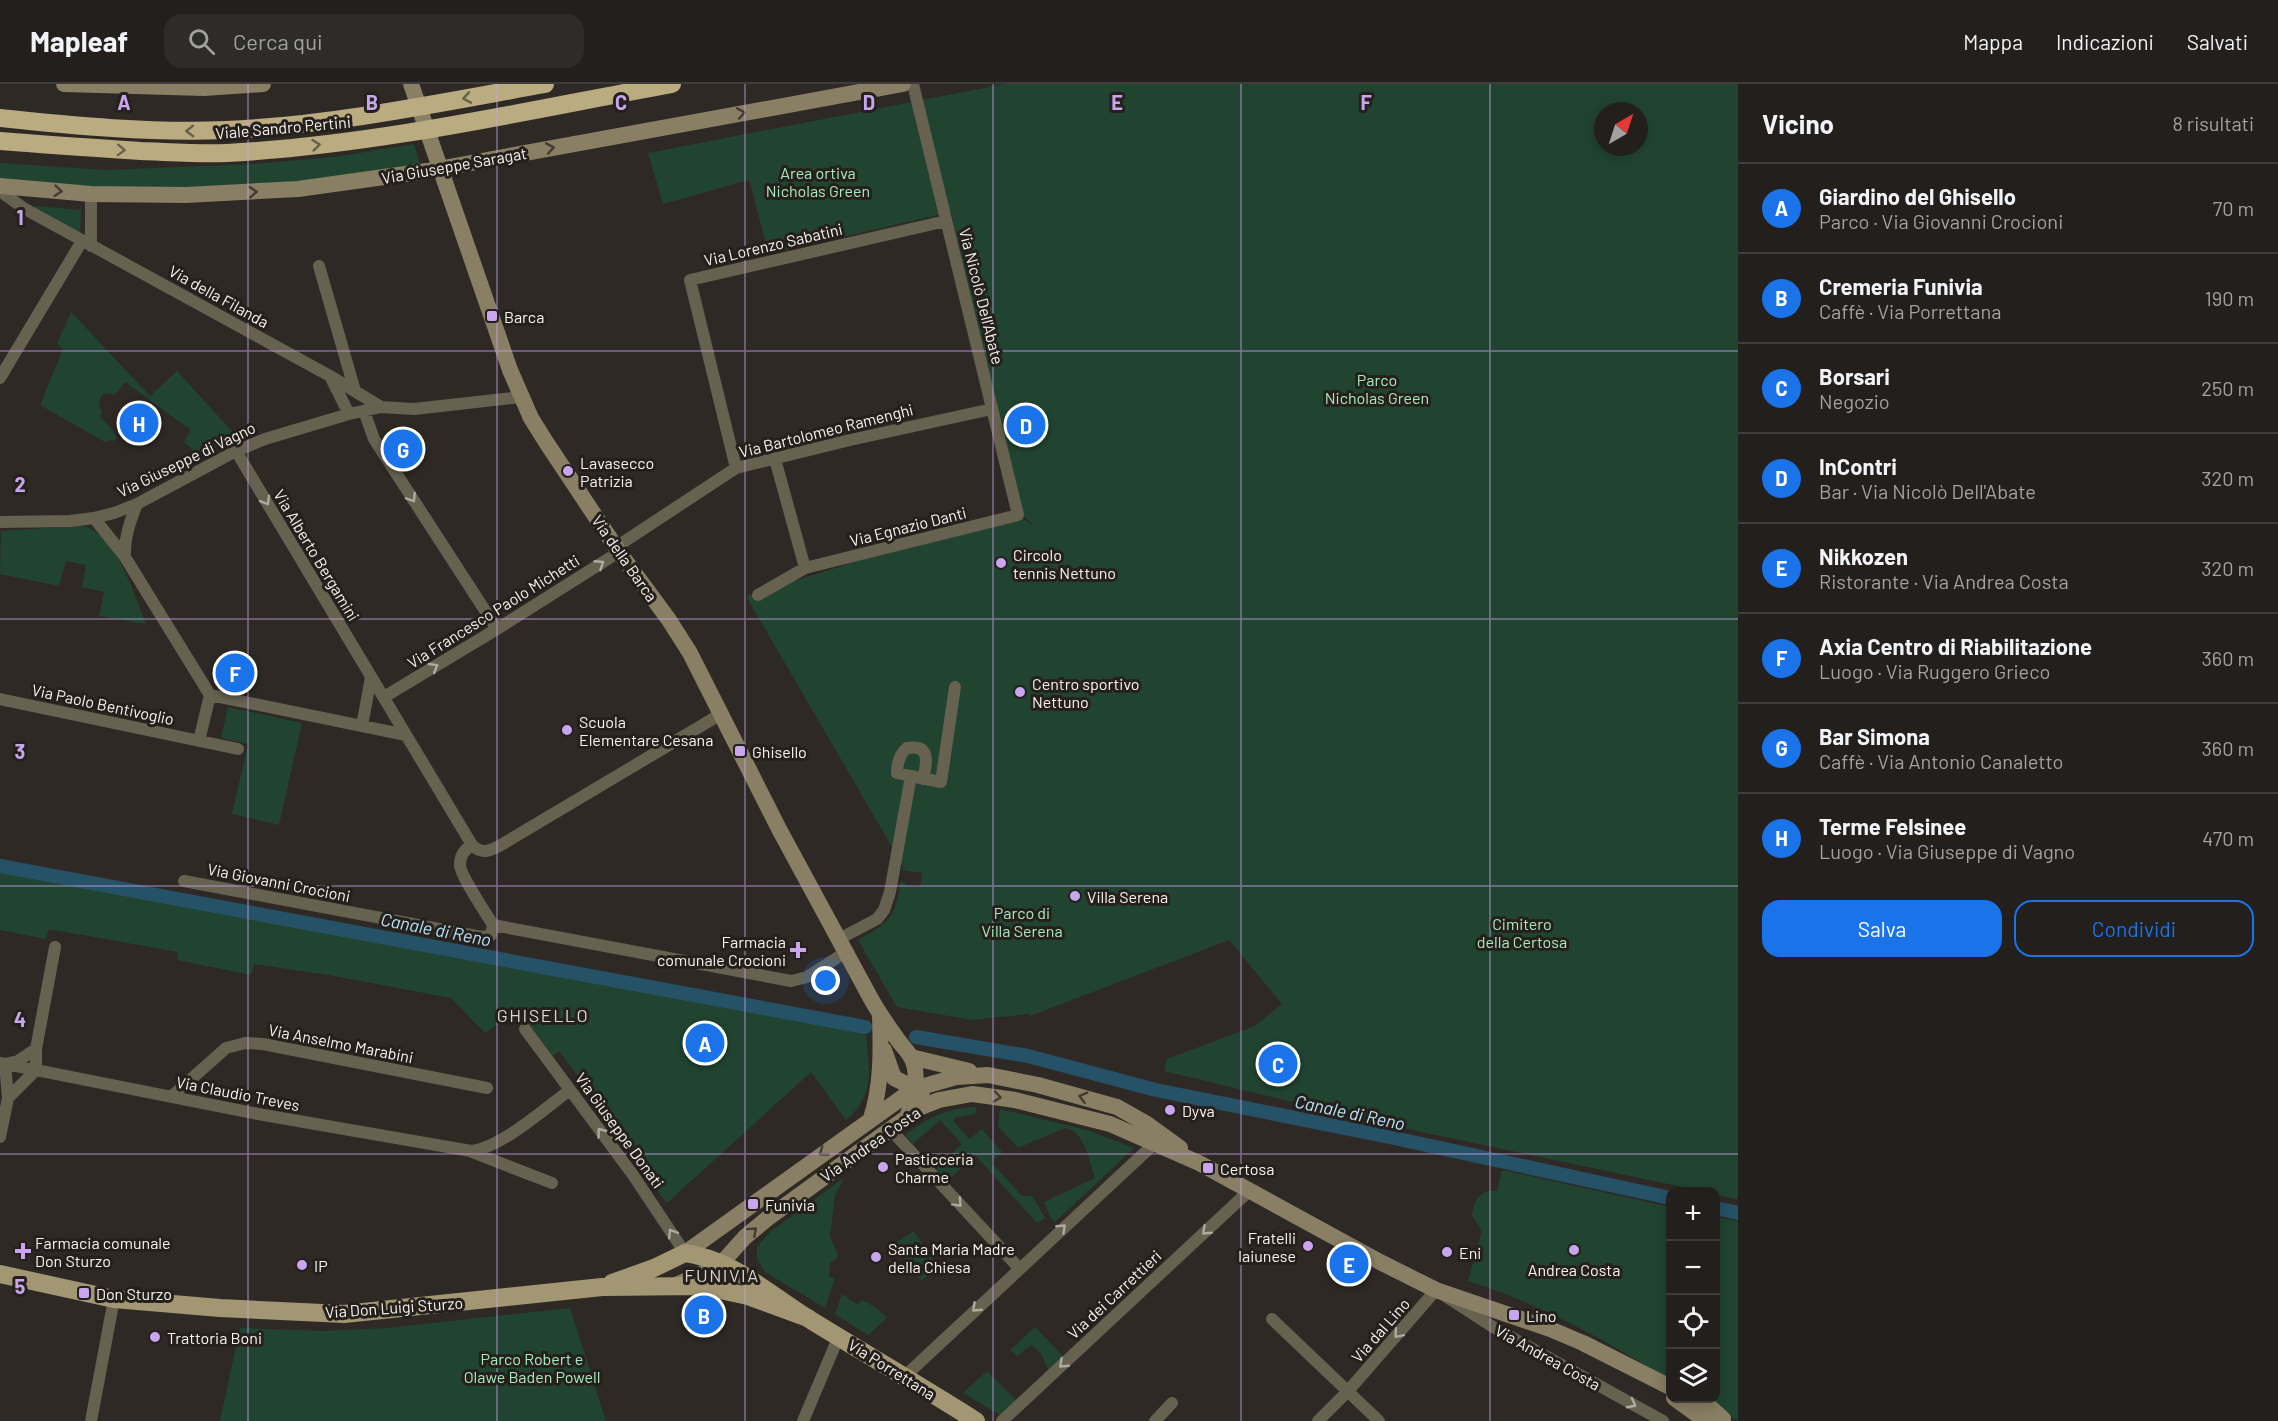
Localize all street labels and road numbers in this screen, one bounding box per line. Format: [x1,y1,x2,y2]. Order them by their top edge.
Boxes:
street label: Viale Sandro Pertini [215,112,351,142]
street label: Via Giuseppe Saragat [380,143,528,187]
street label: Via Lorenzo Sabatini [702,219,844,269]
street label: Via Nicolò Dell'Abate [956,226,1008,366]
street label: Via della Filanda [166,261,272,331]
street label: Via Bartolomeo Ramenghi [737,399,915,461]
street label: Via Giuseppe di Vagno [114,417,258,501]
street label: Via Alberto Bergamini [270,486,364,624]
street label: Via Egnazio Danti [848,502,968,550]
street label: Via della Barca [588,511,662,605]
street label: Via Francesco Paolo Michetti [403,550,583,672]
street label: Via Paolo Bentivoglio [30,680,176,728]
street label: Via Giovanni Crocioni [206,859,352,905]
street label: Via Anselmo Marabini [267,1020,415,1066]
street label: Via Giuseppe Donati [572,1069,668,1191]
street label: Via Claudio Treves [175,1072,301,1114]
street label: Via Andrea Costa [816,1103,924,1185]
street label: Via dei Carrettieri [1063,1246,1165,1342]
street label: Via Don Luigi Sturzo [324,1293,464,1321]
street label: Via dal Lino [1347,1294,1413,1366]
street label: Via Andrea Costa [1492,1320,1604,1394]
street label: Via Porrettana [845,1335,939,1403]

